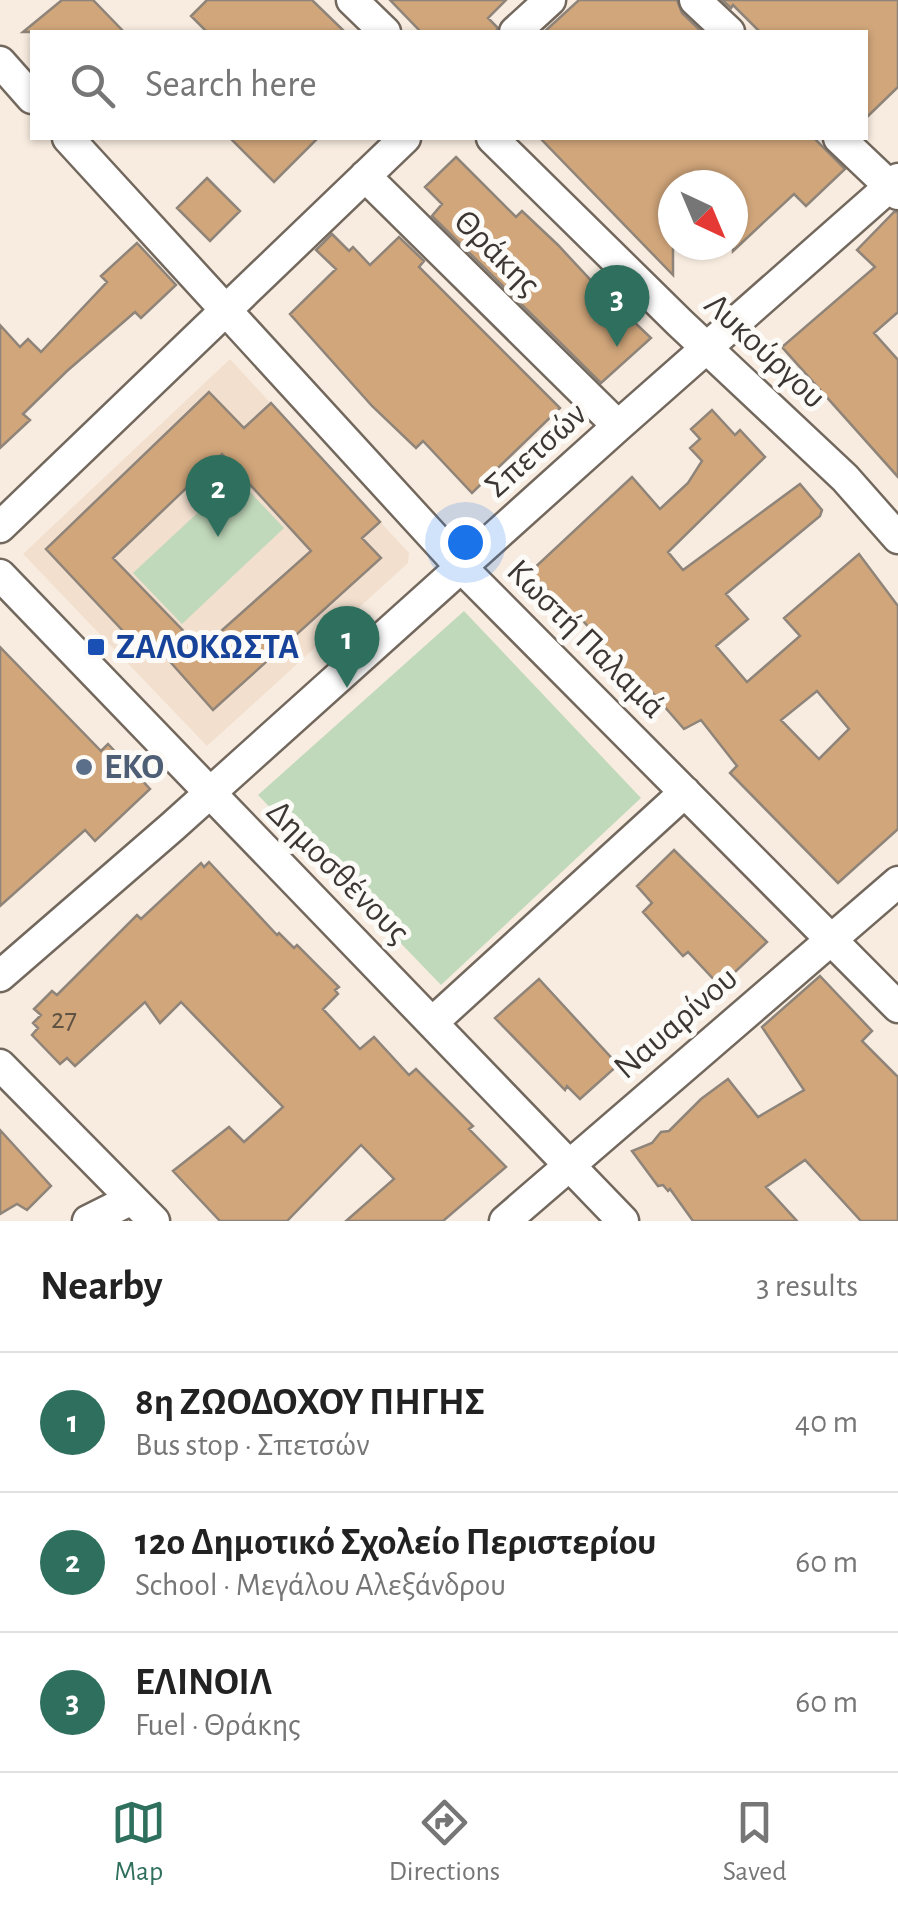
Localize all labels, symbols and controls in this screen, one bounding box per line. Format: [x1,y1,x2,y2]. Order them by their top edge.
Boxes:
search box [30,30,868,140]
icon: search [65,58,120,113]
text: Search here [145,66,317,104]
north arrow [658,170,748,260]
street label: Θράκης [447,203,547,303]
pin: 3 [584,264,650,347]
street label: Λυκούργου [698,287,832,415]
street label: Σπετσών [479,396,593,504]
pin: 2 [186,454,250,537]
your location [440,517,491,568]
street label: Κωστή Παλαμά [500,553,672,725]
pin: 1 [314,606,380,688]
place label: ΖΑΛΟΚΩΣΤΑ [116,630,299,665]
marker: ΖΑΛΟΚΩΣΤΑ [85,636,107,658]
place label: EKO [104,750,164,785]
marker: EKO [73,756,95,778]
street label: Δημοσθένους [260,794,416,950]
street label: Ναυαρίνου [608,960,744,1086]
house number: 27 [51,1004,77,1034]
text: Nearby [40,1265,163,1307]
text: 3 results [756,1270,858,1302]
text: 8η ΖΩΟΔΟΧΟΥ ΠΗΓΗΣ [135,1384,485,1422]
text: 1 [67,1406,78,1438]
text: 40 m [795,1406,858,1438]
text: Bus stop · Σπετσών [135,1429,370,1461]
text: 12ο Δημοτικό Σχολείο Περιστερίου [135,1524,656,1562]
text: 2 [65,1546,80,1578]
text: 60 m [795,1546,858,1578]
text: School · Μεγάλου Αλεξάνδρου [135,1569,506,1601]
text: ΕΛΙΝΟΙΛ [135,1664,272,1702]
text: 3 [66,1686,79,1718]
text: 60 m [795,1686,858,1718]
text: Fuel · Θράκης [135,1709,301,1741]
tab: Map [111,1795,166,1889]
tab: Directions [389,1795,500,1889]
tab: Saved [723,1795,787,1889]

